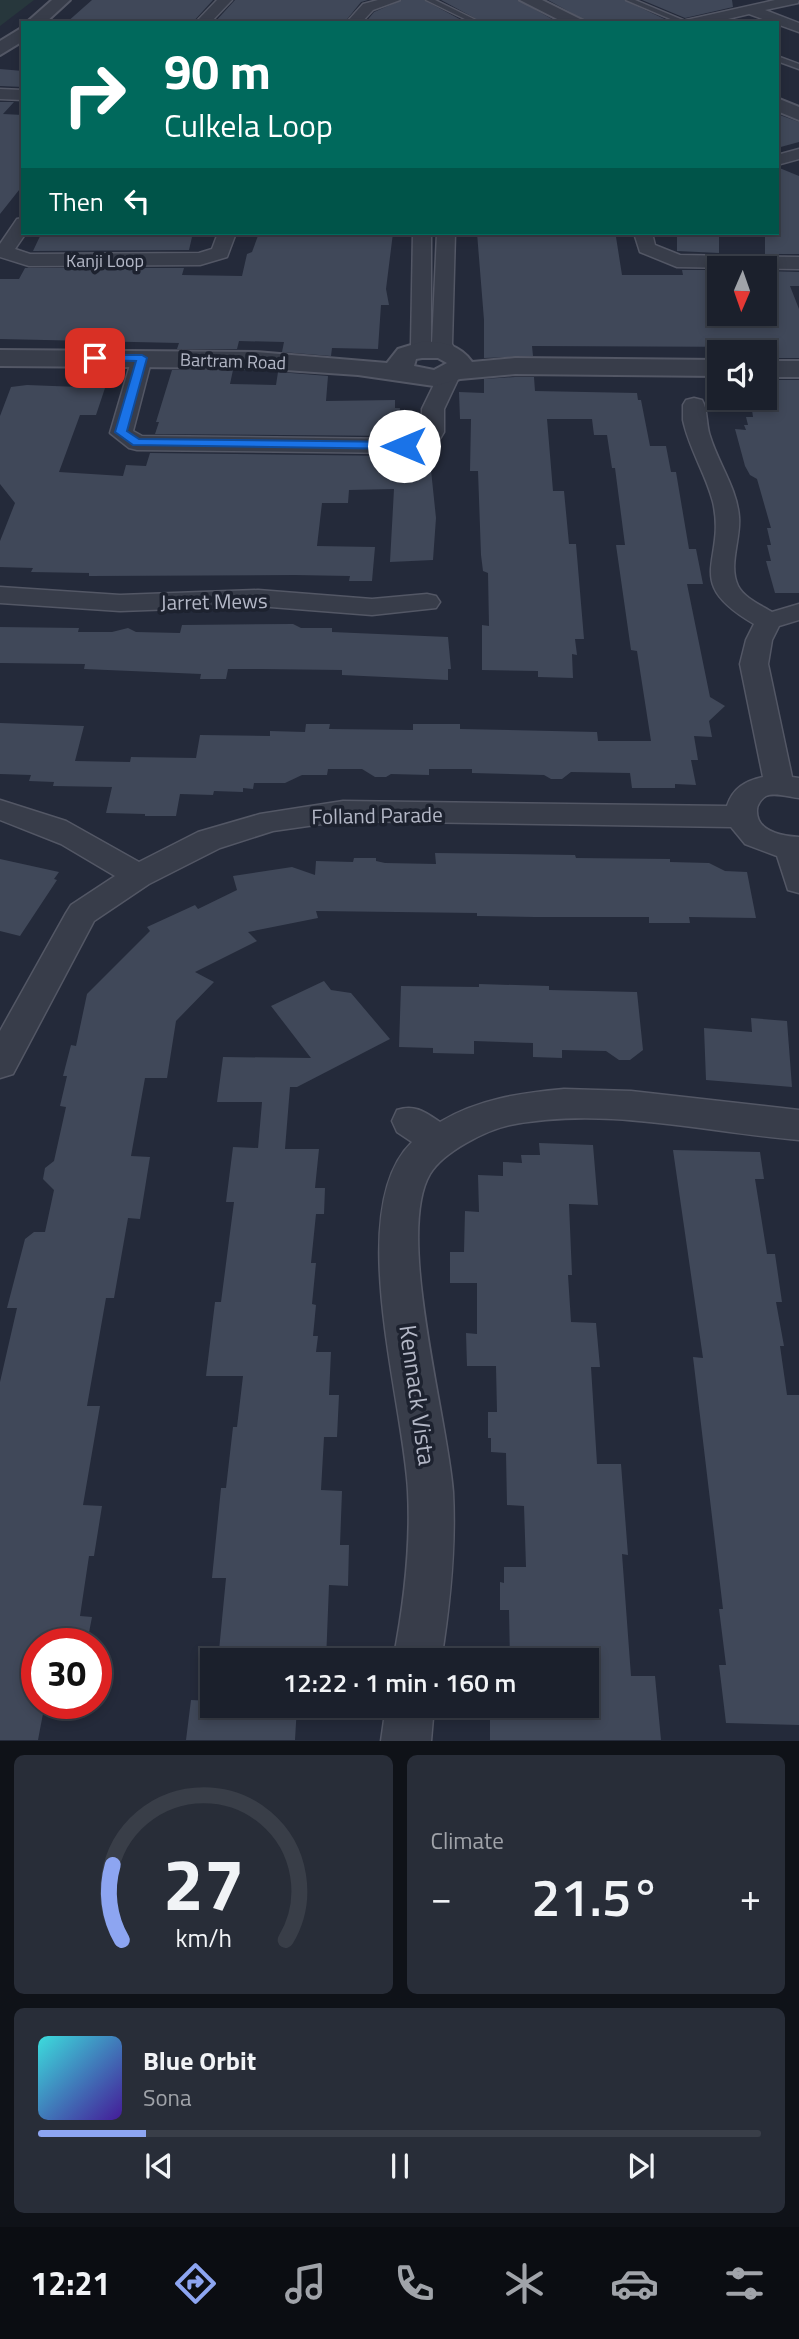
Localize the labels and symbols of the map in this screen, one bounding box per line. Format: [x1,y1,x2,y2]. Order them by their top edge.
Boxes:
street label: Kanji Loop [66,247,144,274]
north arrow [707,256,777,326]
pin [65,328,125,388]
street label: Bartram Road [180,346,286,376]
position arrow [367,409,441,483]
street label: Jarret Mews [160,584,268,618]
street label: Folland Parade [311,798,443,832]
street label: Kennack Vista [390,1323,446,1467]
speed limit sign: 30 [21,1628,112,1719]

